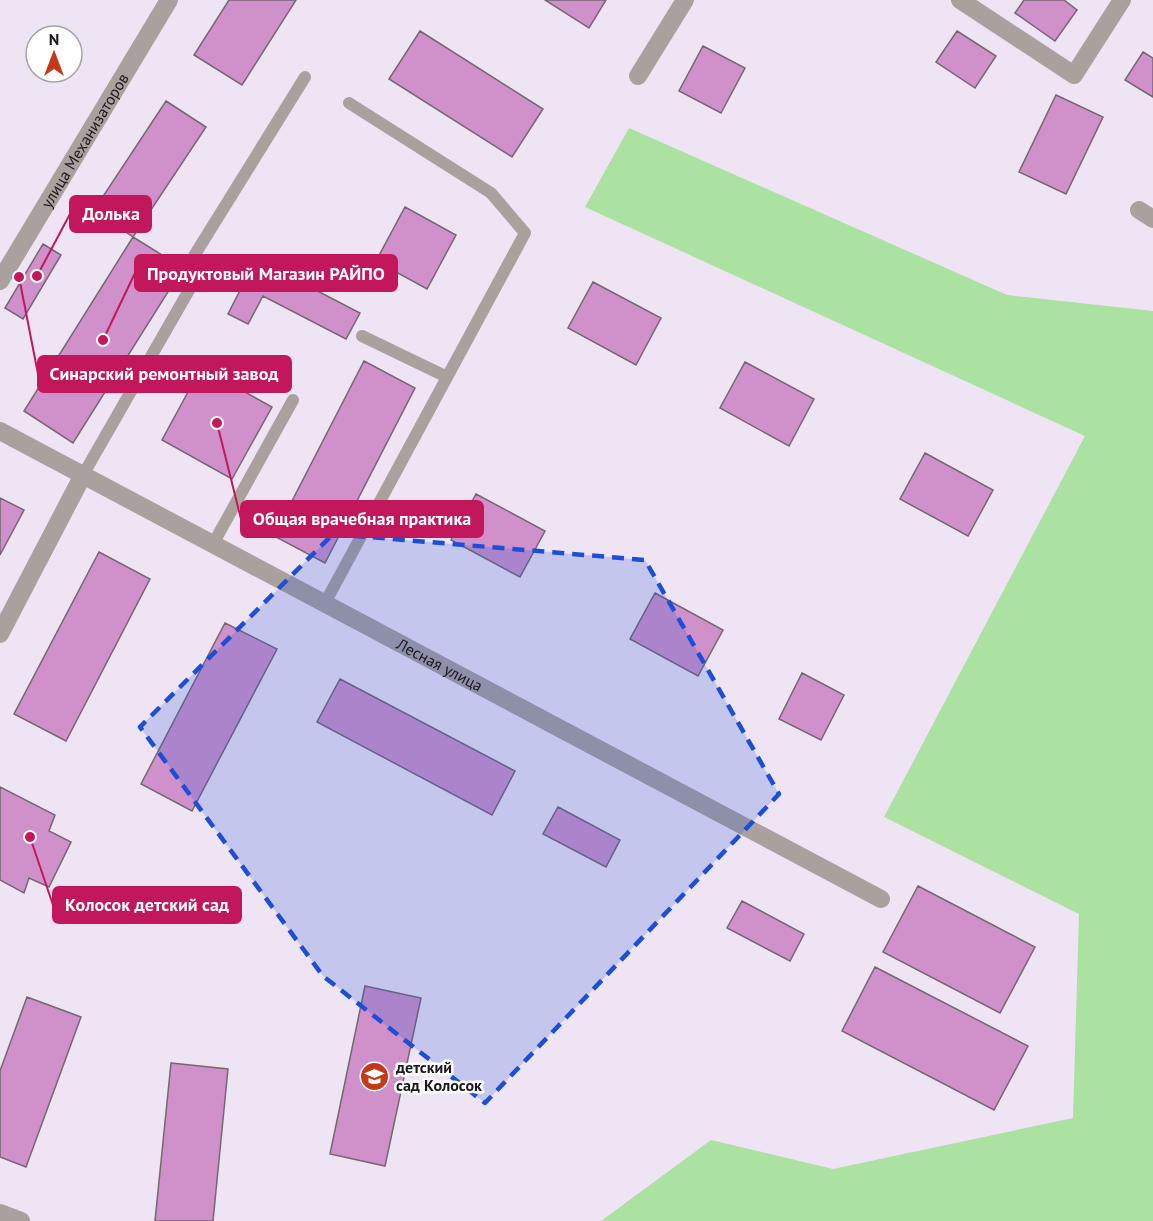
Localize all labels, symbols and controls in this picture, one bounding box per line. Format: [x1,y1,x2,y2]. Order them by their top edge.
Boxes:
north arrow [24,24,84,84]
text: N [49,29,59,49]
street label: улица Механизаторов [36,69,133,212]
callout: Долька [70,196,151,232]
text: Долька [82,202,140,225]
callout: Продуктовый Магазин РАЙПО [135,255,397,291]
text: Продуктовый Магазин РАЙПО [147,262,385,285]
callout: Синарский ремонтный завод [38,356,291,392]
text: Синарский ремонтный завод [49,362,279,385]
callout: Общая врачебная практика [241,501,483,537]
text: Общая врачебная практика [253,507,471,530]
street label: Лесная улица [393,633,486,696]
callout: Колосок детский сад [53,887,241,923]
text: Колосок детский сад [65,893,229,916]
place label: детский сад Колосок [395,1057,482,1095]
school or university icon: детский сад Колосок [359,1060,391,1092]

